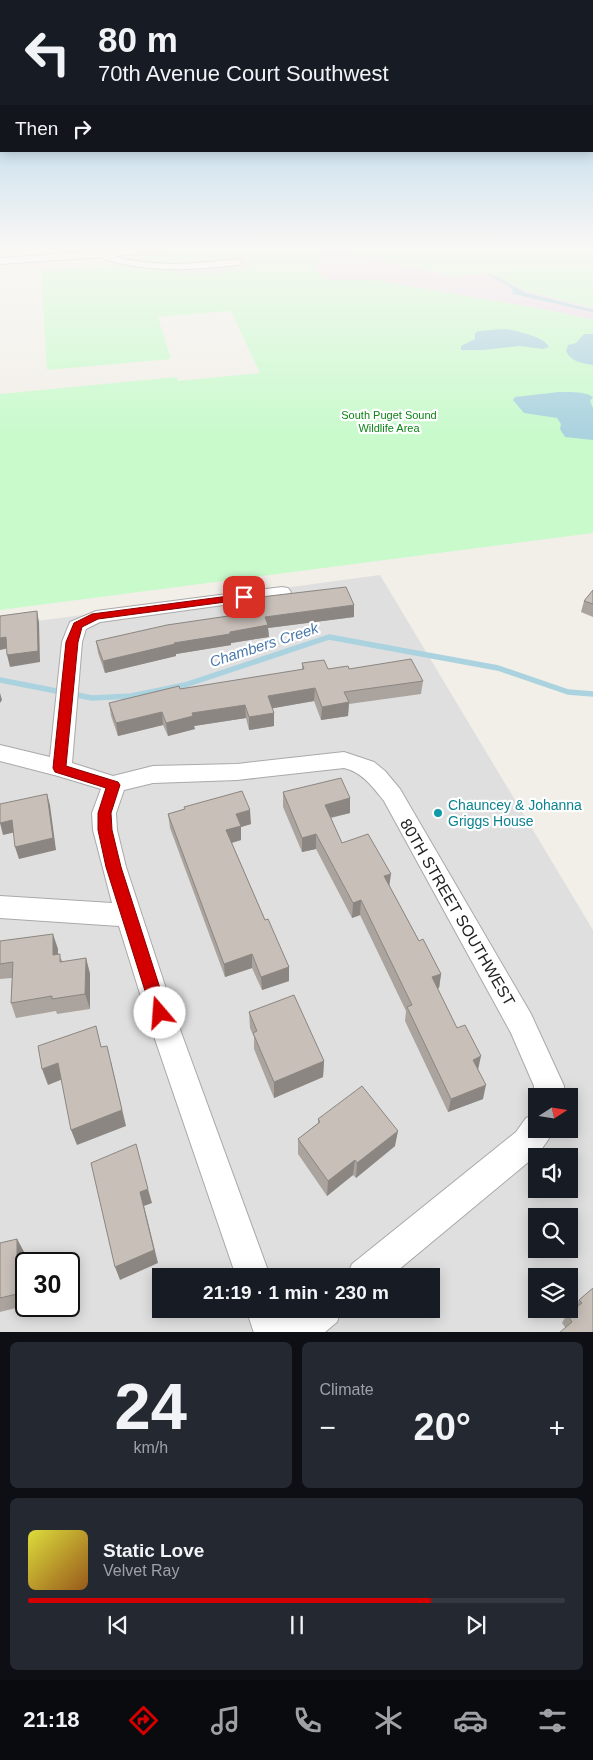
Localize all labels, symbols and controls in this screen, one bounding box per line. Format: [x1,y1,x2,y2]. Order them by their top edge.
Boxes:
icon: left [15,20,80,85]
text: 80 m [98,20,178,59]
text: 70th Avenue Court Southwest [98,61,389,86]
icon: right [68,115,96,143]
text: Then [15,118,58,139]
park label: South Puget Sound Wildlife Area [341,409,437,434]
pin [223,576,265,618]
icon: arrive [230,583,258,611]
water label: Chambers Creek [207,618,322,670]
place label: Chauncey & Johanna Griggs House [448,797,582,829]
marker: Chauncey & Johanna Griggs House [432,807,444,819]
street label: 80TH STREET SOUTHWEST [397,816,518,1009]
position arrow [133,986,185,1038]
north arrow [528,1088,578,1138]
map controls [528,1088,578,1318]
button: sound [528,1148,578,1198]
button: search [528,1208,578,1258]
speed limit sign: 30 [15,1252,80,1317]
button: layers [528,1268,578,1318]
text: 21:19 · 1 min · 230 m [203,1282,389,1303]
text: 24 [115,1370,187,1443]
text: Climate [320,1381,374,1398]
text: 20° [414,1406,471,1448]
text: − [320,1412,336,1443]
text: + [549,1412,565,1443]
text: km/h [133,1439,168,1456]
text: Static Love [103,1540,204,1561]
text: Velvet Ray [103,1562,179,1579]
icon: previous [104,1611,132,1639]
icon: pause [283,1611,311,1639]
icon: next [462,1611,490,1639]
icon: directions [126,1703,161,1738]
icon: music [208,1703,243,1738]
icon: phone [290,1703,325,1738]
icon: climate [371,1703,406,1738]
icon: car [453,1703,488,1738]
icon: filters [535,1703,570,1738]
text: 21:18 [23,1707,80,1732]

